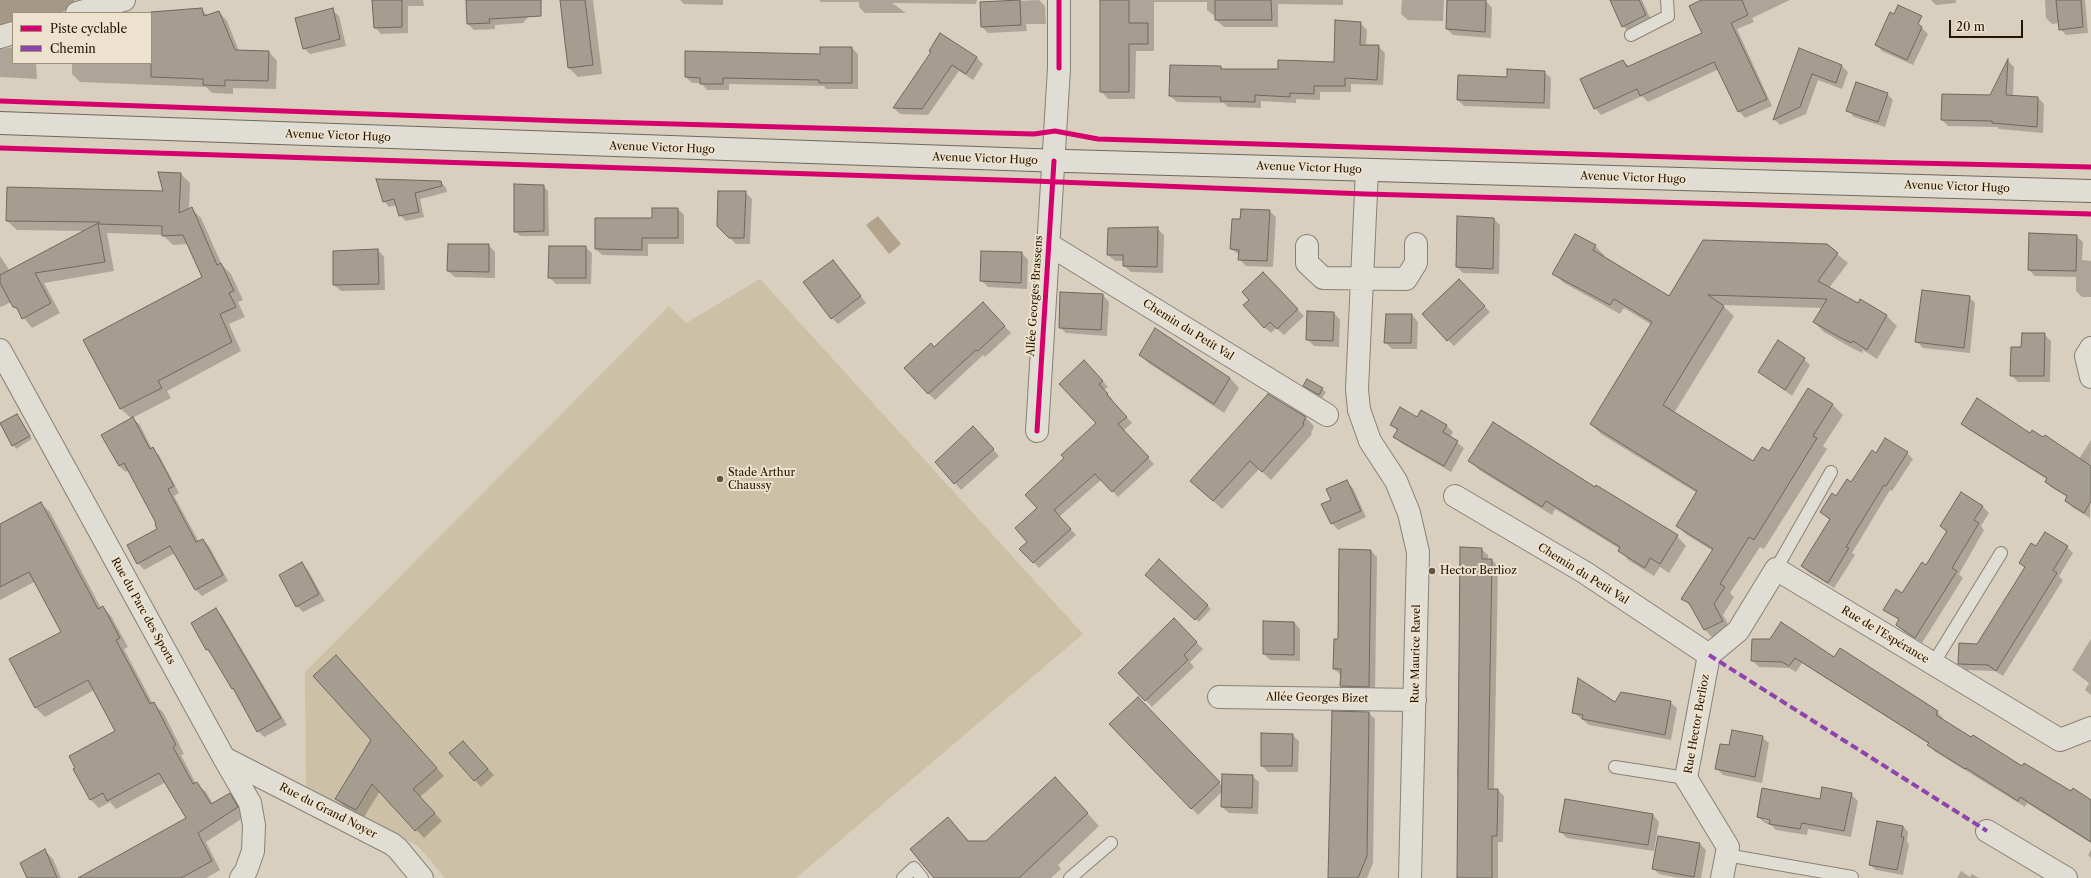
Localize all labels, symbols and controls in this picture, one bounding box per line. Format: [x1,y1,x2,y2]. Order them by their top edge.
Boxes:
legend [12,12,152,64]
scale bar [1951,12,2025,38]
text: 20 m [1956,19,1985,34]
text: Piste cyclable [50,21,127,36]
text: Chemin [50,41,96,56]
street label: Avenue Victor Hugo [285,128,391,144]
street label: Avenue Victor Hugo [609,140,715,156]
street label: Avenue Victor Hugo [932,151,1038,167]
street label: Avenue Victor Hugo [1256,160,1362,176]
street label: Avenue Victor Hugo [1580,170,1686,186]
street label: Avenue Victor Hugo [1904,179,2010,195]
street label: Allée Georges Brassens [1024,235,1046,357]
street label: Chemin du Petit Val [1140,297,1236,363]
place label: Stade Arthur Chaussy [728,466,795,492]
marker: Stade Arthur Chaussy [715,474,725,484]
street label: Chemin du Petit Val [1535,541,1631,607]
street label: Rue du Parc des Sports [108,555,178,667]
place label: Hector Berlioz [1440,564,1517,578]
marker: Hector Berlioz [1427,566,1437,576]
street label: Rue Maurice Ravel [1409,604,1423,704]
street label: Rue de l'Espérance [1839,604,1931,666]
street label: Rue Hector Berlioz [1682,673,1712,775]
street label: Allée Georges Bizet [1266,691,1368,705]
street label: Rue du Grand Noyer [277,781,379,841]

